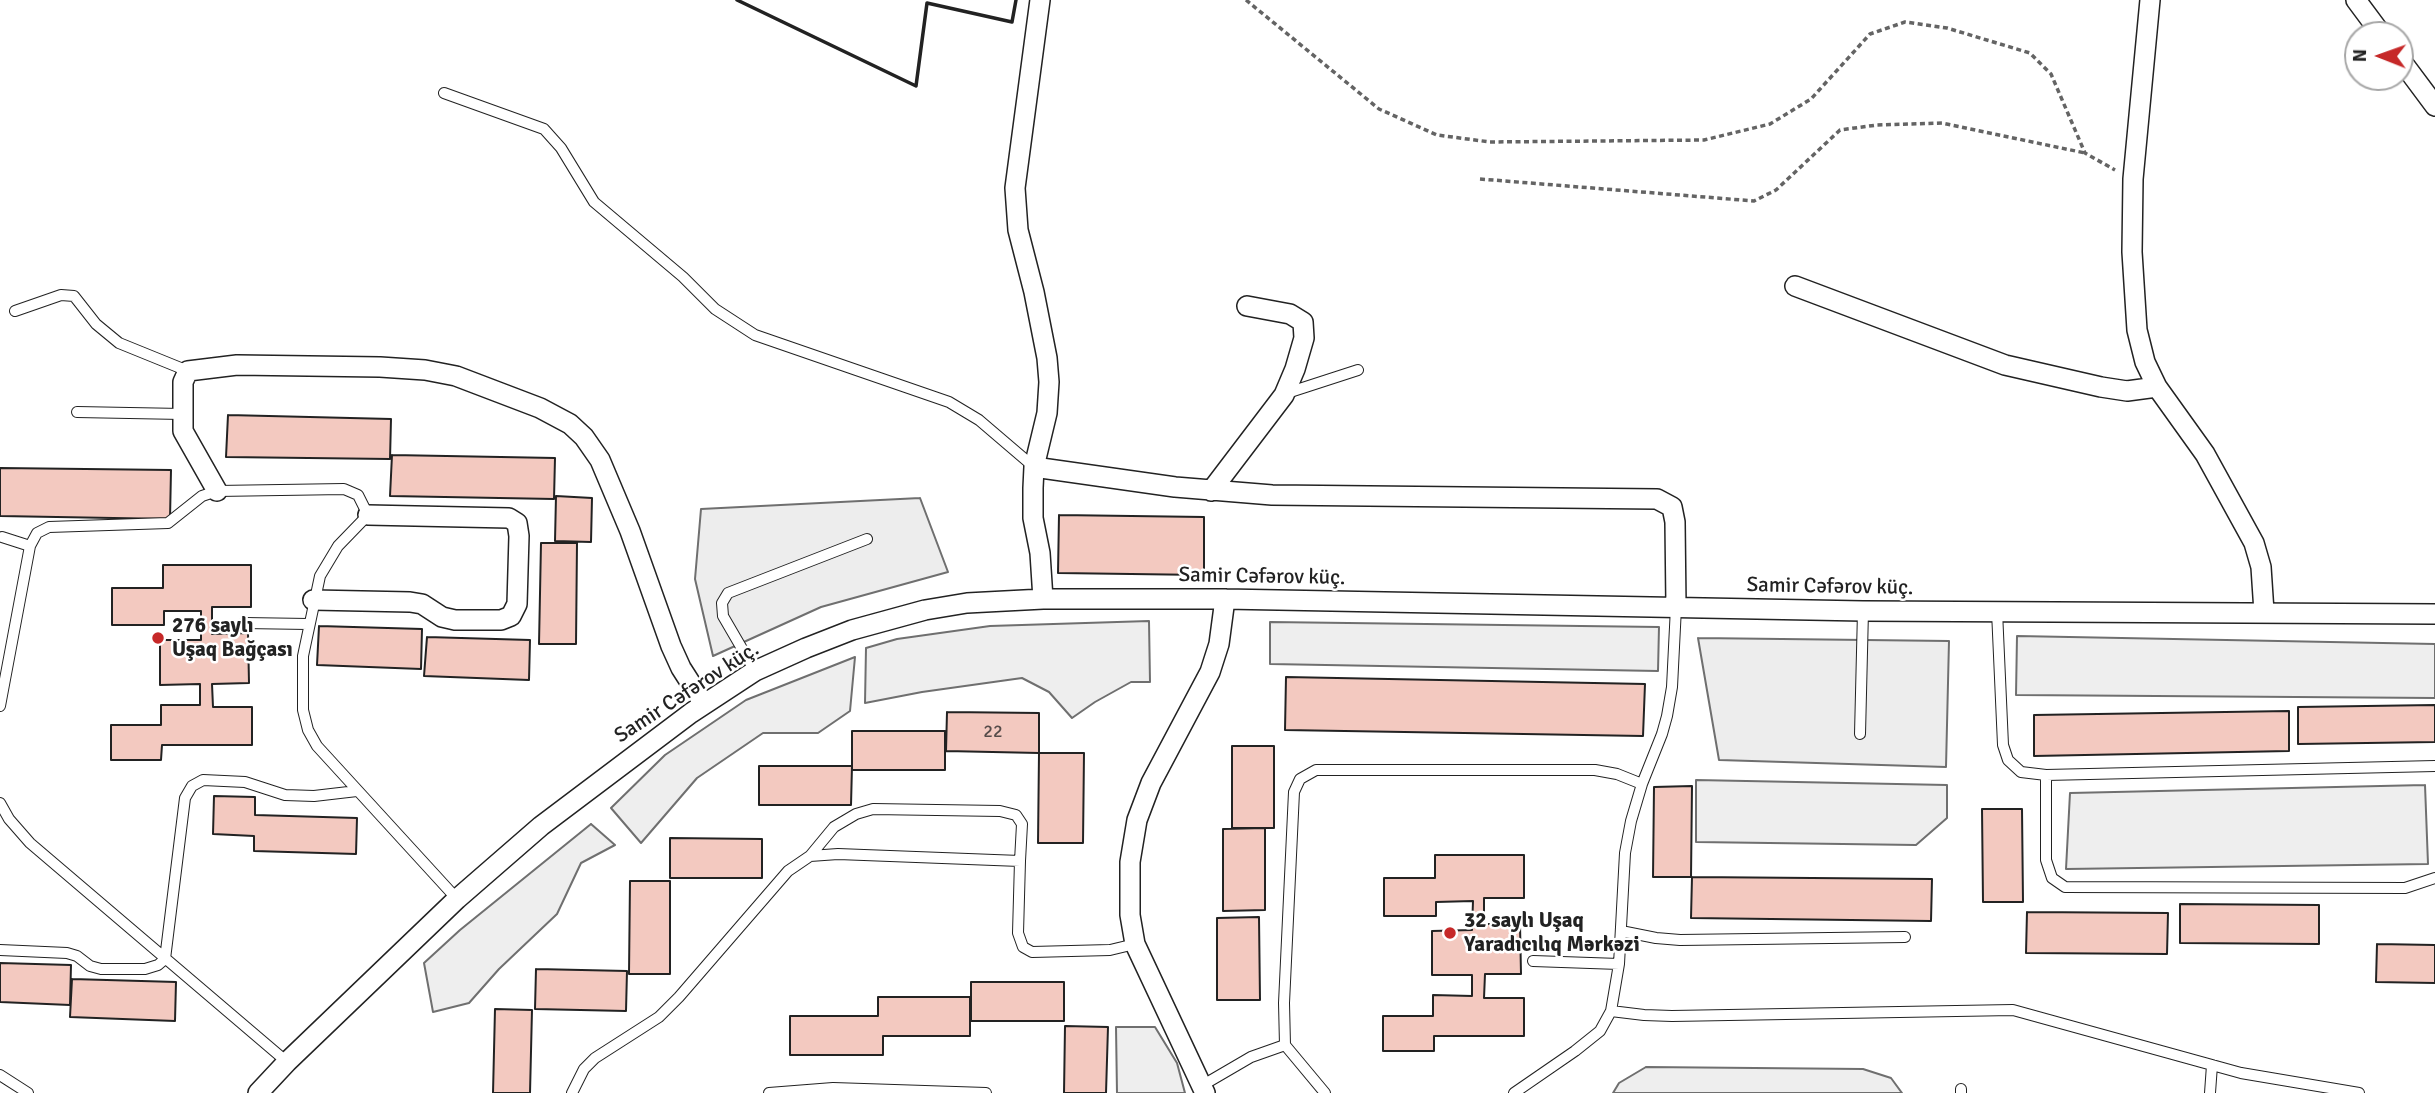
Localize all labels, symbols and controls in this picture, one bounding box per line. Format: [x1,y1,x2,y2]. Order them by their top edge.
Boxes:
north arrow [2344,21,2414,91]
text: N [2348,49,2372,62]
street label: Samir Cəfərov küç. [1178,563,1346,591]
street label: Samir Cəfərov küç. [1746,573,1914,601]
place label: 276 saylı Uşaq Bağçası [172,613,293,663]
marker: 276 saylı Uşaq Bağçası [150,630,166,646]
street label: Samir Cəfərov küç. [610,637,764,749]
house number: 22 [983,721,1003,743]
place label: 32 saylı Uşaq Yaradıcılıq Mərkəzi [1464,908,1640,958]
marker: 32 saylı Uşaq Yaradıcılıq Mərkəzi [1442,925,1458,941]

